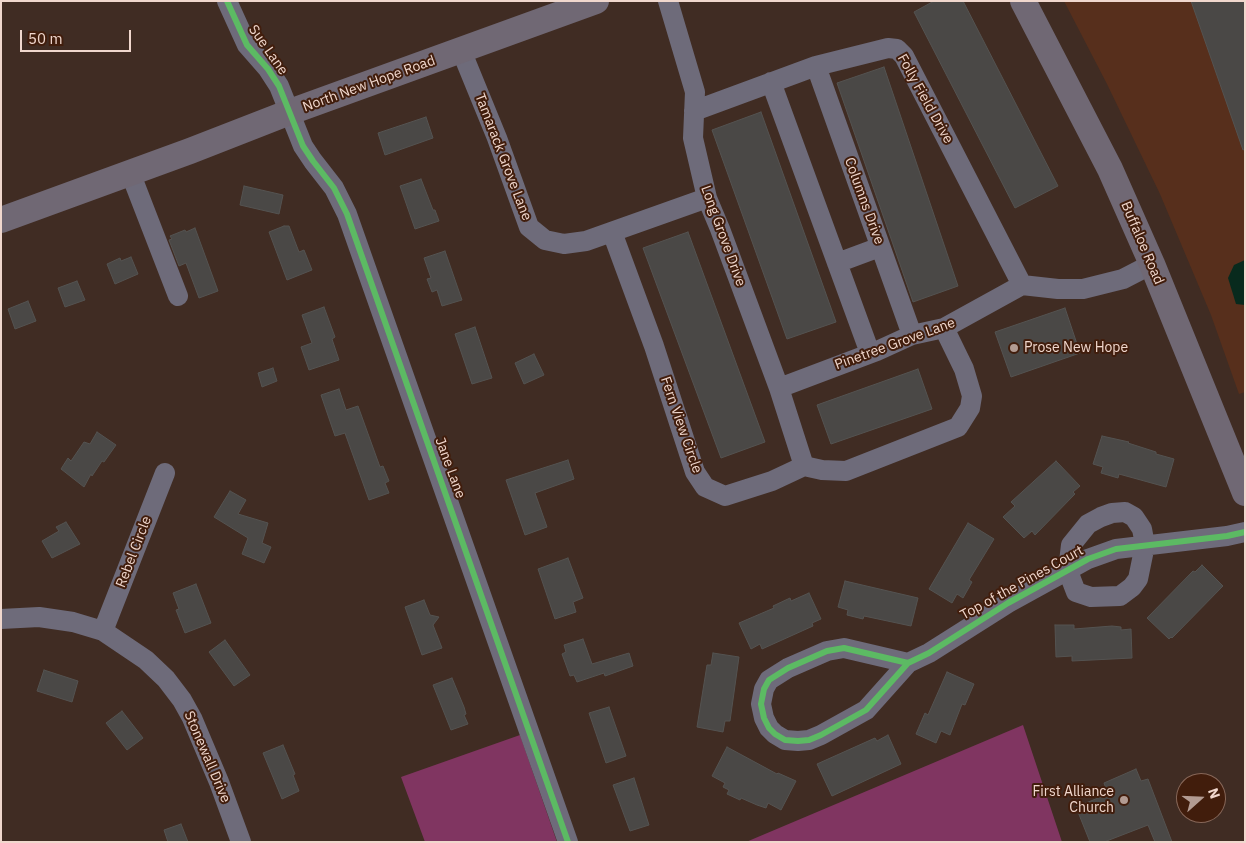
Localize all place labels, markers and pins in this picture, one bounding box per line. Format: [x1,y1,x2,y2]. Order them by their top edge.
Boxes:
place label: Prose New Hope [1024,340,1128,356]
marker: Prose New Hope [1008,342,1020,354]
place label: First Alliance Church [1033,784,1114,816]
marker: First Alliance Church [1118,794,1130,806]

